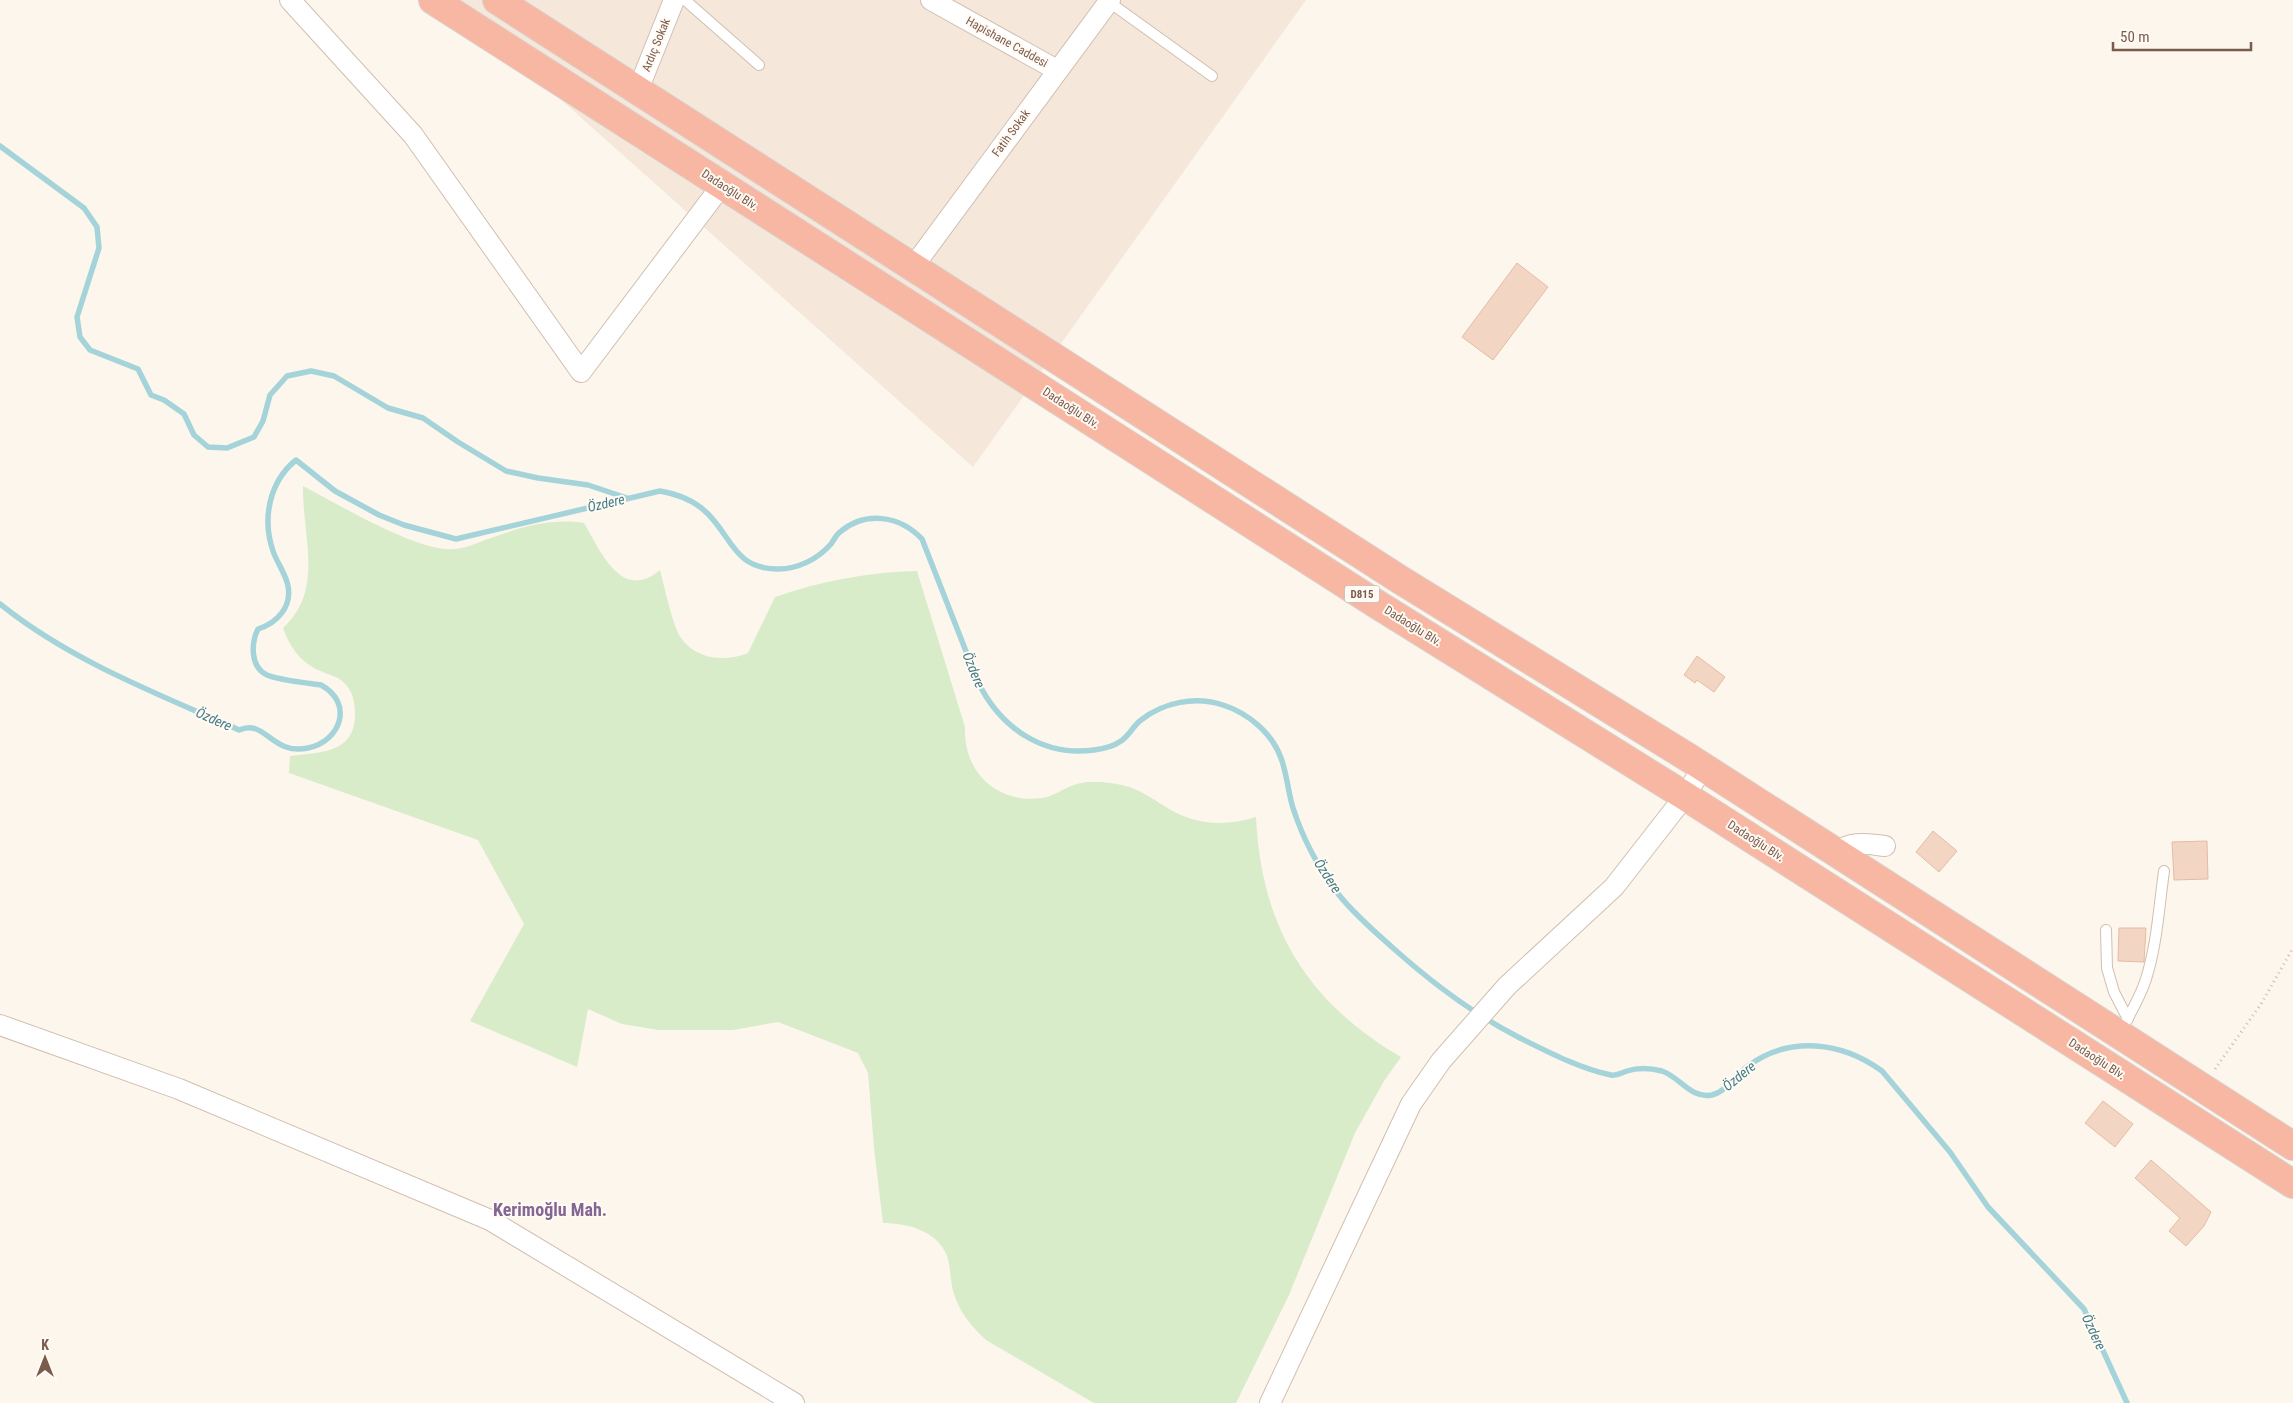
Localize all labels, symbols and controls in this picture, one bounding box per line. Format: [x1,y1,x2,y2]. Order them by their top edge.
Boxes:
street label: Hapishane Caddesi [964,14,1050,70]
street label: Ardıç Sokak [639,16,673,74]
scale bar [2113,20,2250,52]
text: 50 m [2120,28,2150,46]
street label: Fatih Sokak [989,106,1033,159]
street label: Dadaoğlu Blv. [699,167,761,213]
street label: Dadaoğlu Blv. [1040,385,1102,431]
water label: Özdere [586,491,626,515]
road number: D815 [1344,586,1380,602]
street label: Dadaoğlu Blv. [1382,603,1444,649]
water label: Özdere [960,650,988,690]
water label: Özdere [194,704,234,734]
street label: Dadaoğlu Blv. [1725,818,1787,864]
water label: Özdere [1311,856,1345,896]
street label: Dadaoğlu Blv. [2066,1036,2128,1082]
water label: Özdere [1719,1058,1759,1094]
district label: Kerimoğlu Mah. [493,1199,607,1220]
water label: Özdere [2079,1312,2109,1352]
north arrow [20,1333,70,1383]
text: K [41,1337,49,1353]

